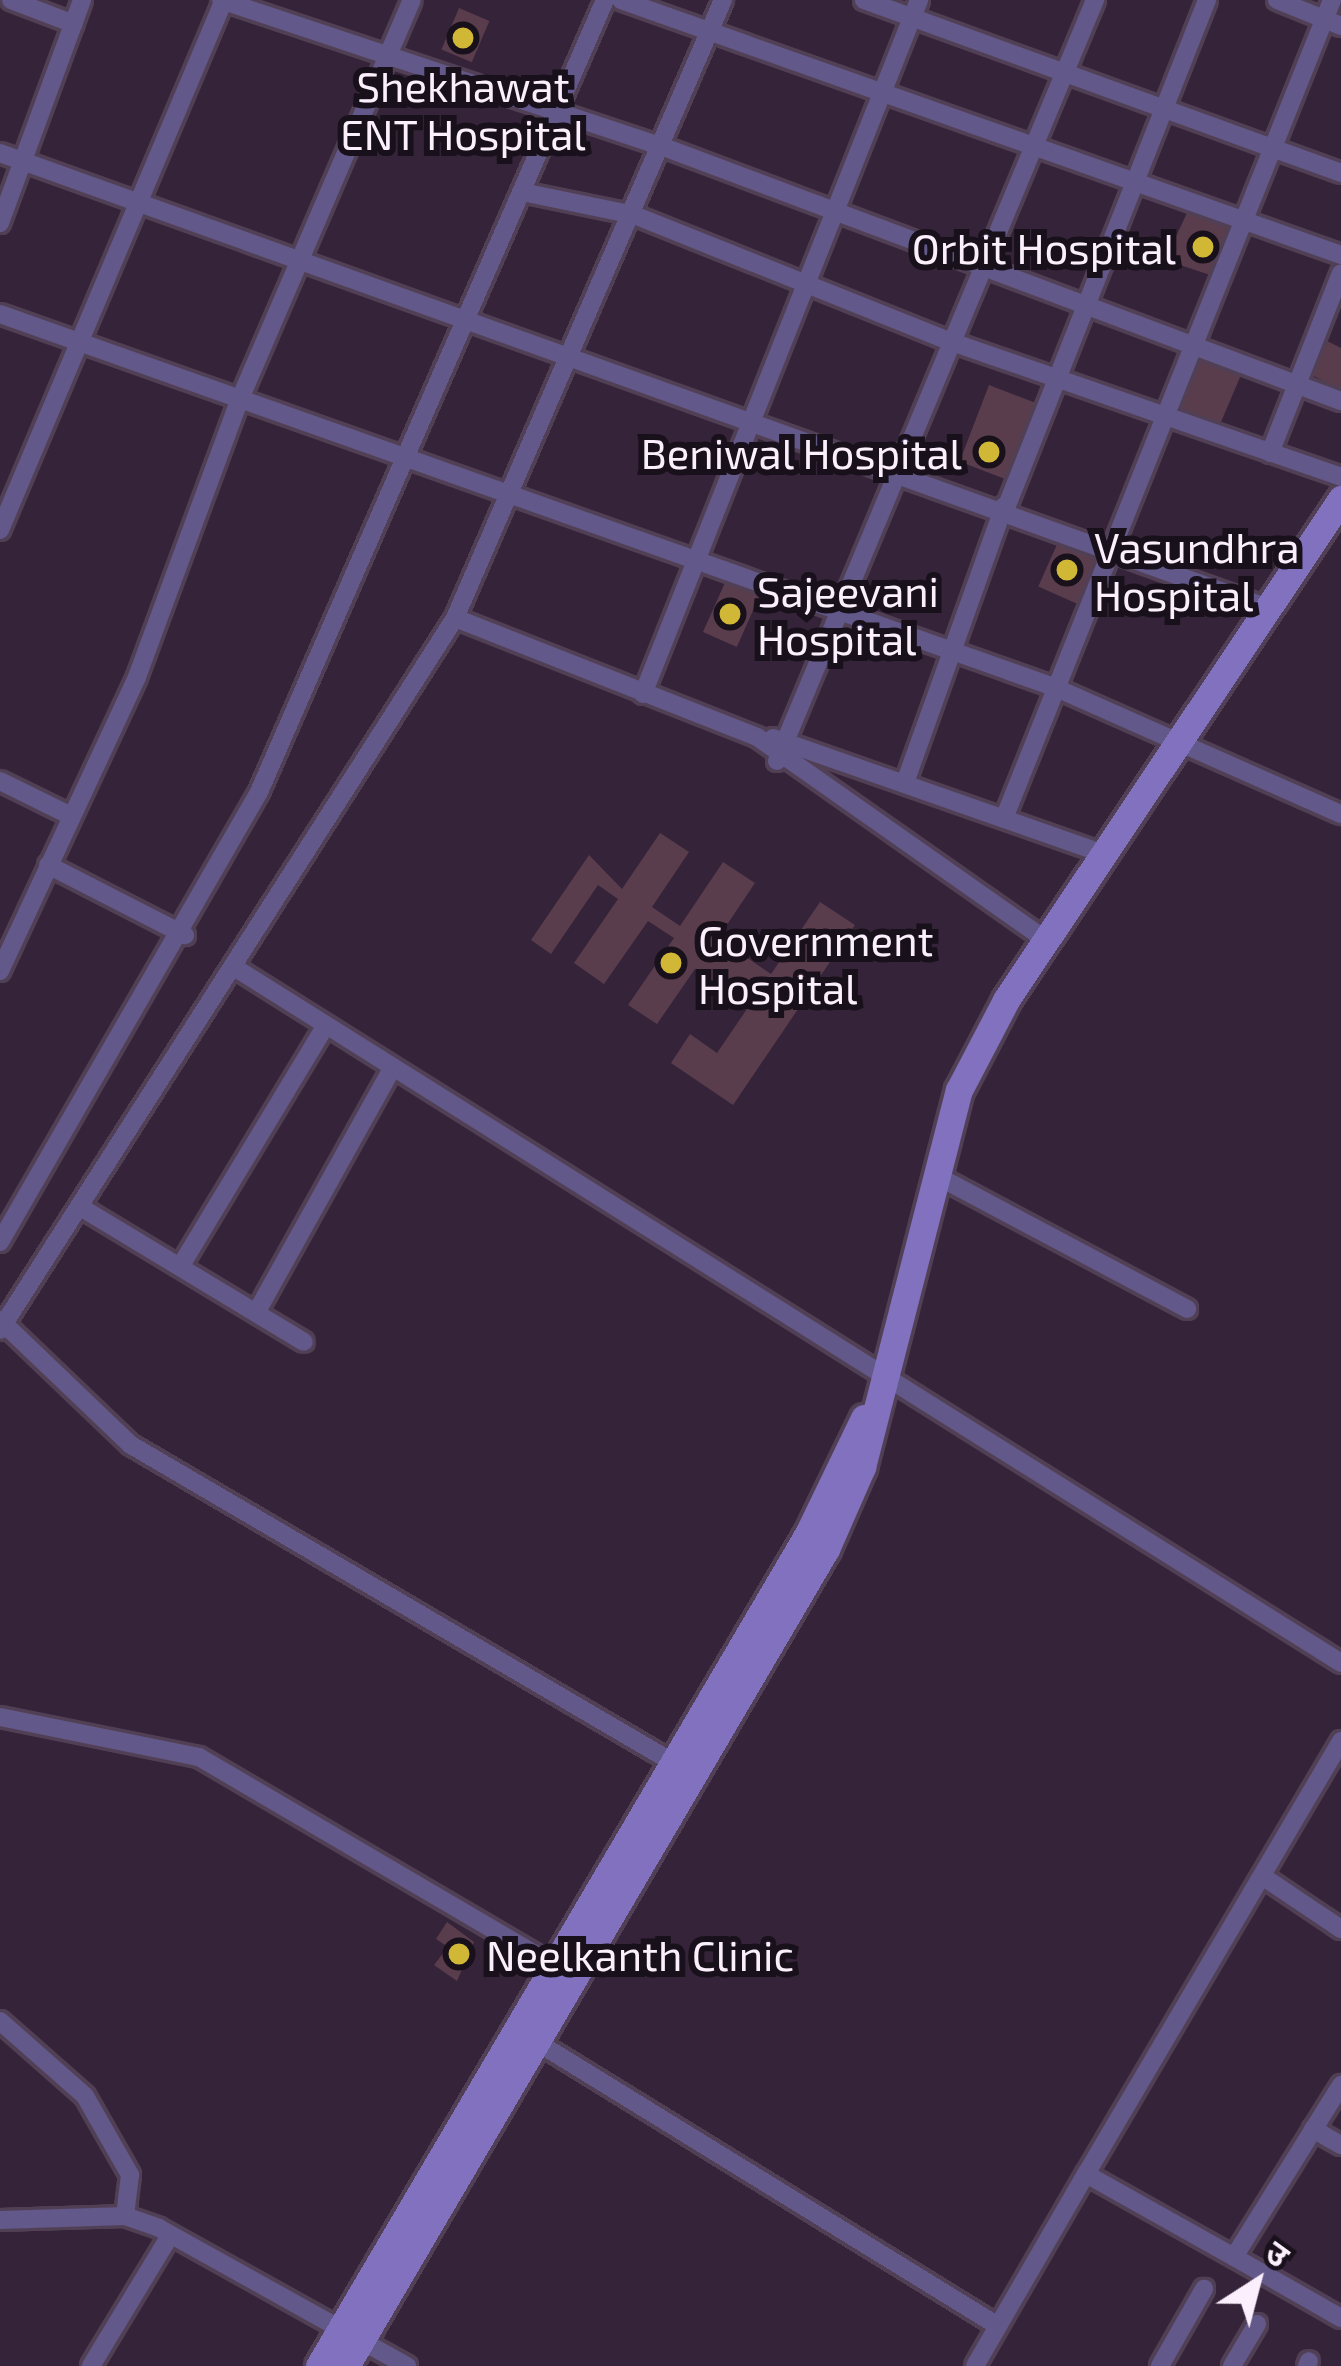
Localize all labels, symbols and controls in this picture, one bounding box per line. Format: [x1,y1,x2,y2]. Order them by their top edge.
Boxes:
marker: Shekhawat ENT Hospital [447,22,479,54]
place label: Shekhawat ENT Hospital [340,60,586,158]
place label: Orbit Hospital [912,222,1176,272]
marker: Orbit Hospital [1187,231,1219,263]
place label: Beniwal Hospital [640,427,962,477]
marker: Beniwal Hospital [973,436,1005,468]
place label: Vasundhra Hospital [1094,521,1300,620]
marker: Vasundhra Hospital [1051,554,1083,586]
place label: Sajeevani Hospital [757,565,939,664]
marker: Sajeevani Hospital [714,598,746,630]
place label: Government Hospital [698,914,934,1012]
marker: Government Hospital [655,947,687,979]
place label: Neelkanth Clinic [486,1929,794,1979]
marker: Neelkanth Clinic [443,1938,475,1970]
north arrow [1197,2222,1317,2342]
text: उ [1259,2231,1298,2275]

